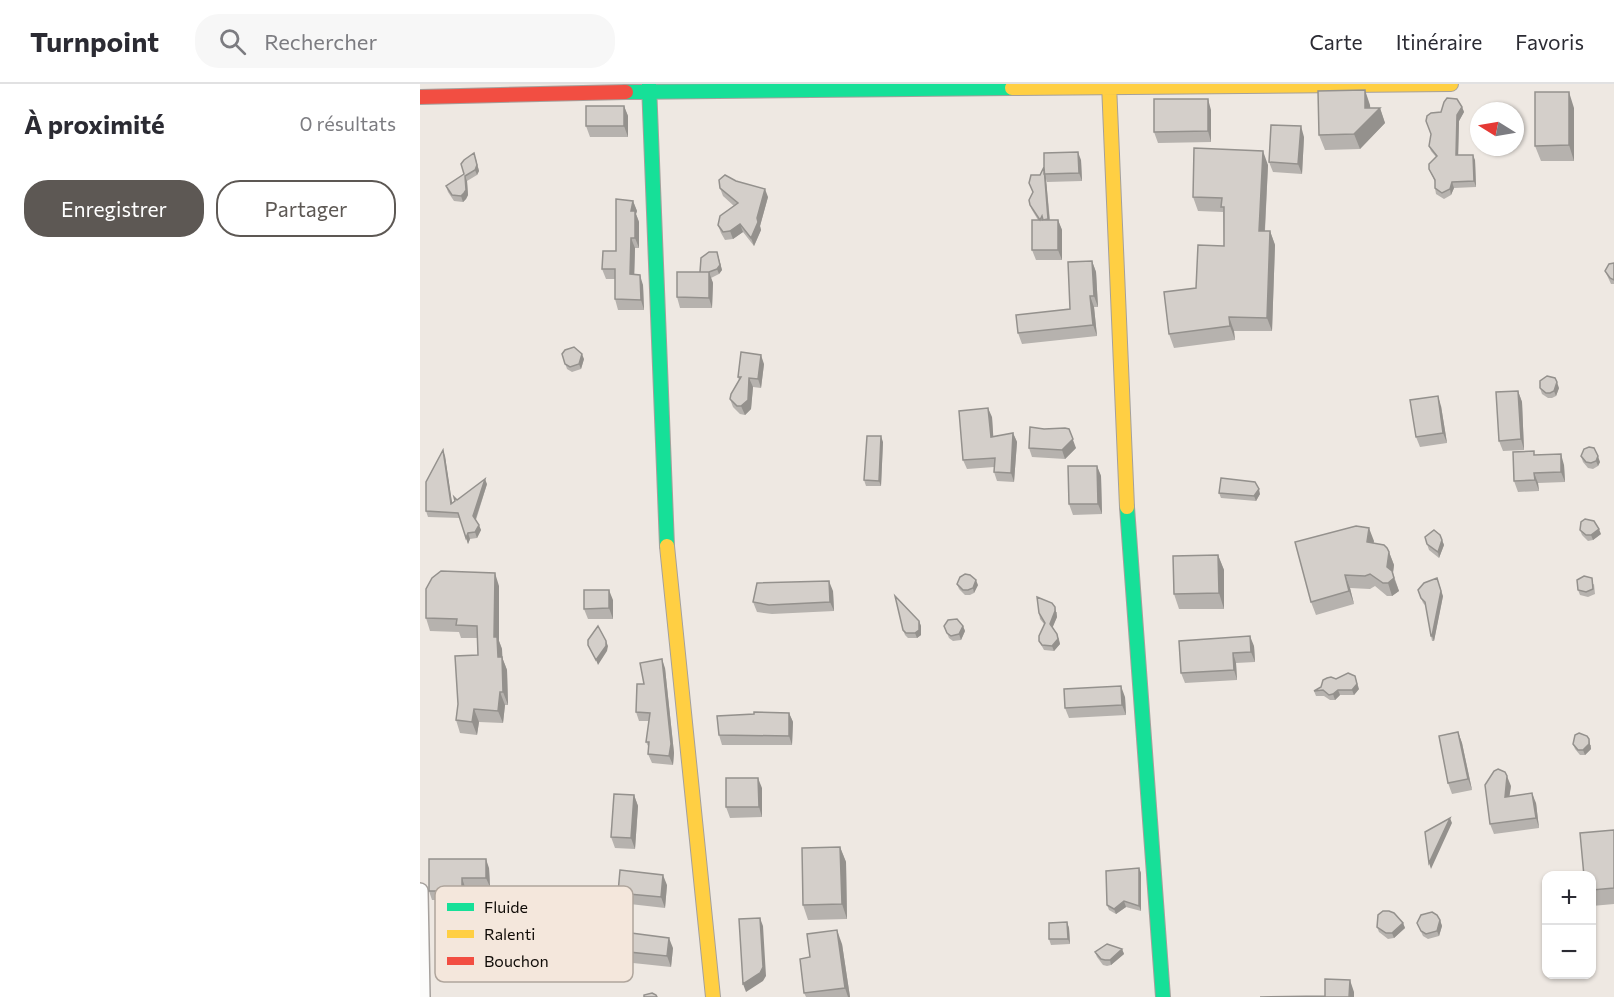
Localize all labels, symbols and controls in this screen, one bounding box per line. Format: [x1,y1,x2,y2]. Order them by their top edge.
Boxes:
search box [195,14,615,68]
text: Turnpoint [30,24,159,58]
icon: search [216,25,249,58]
text: Rechercher [264,28,377,55]
text: Carte [1309,29,1363,54]
text: Itinéraire [1396,29,1482,54]
text: Favoris [1515,29,1584,54]
north arrow [1470,102,1524,156]
text: À proximité [24,108,165,139]
text: 0 résultats [300,111,396,135]
button: Enregistrer [24,180,204,237]
button: Partager [216,180,396,237]
map controls [1542,871,1596,979]
button: + [1542,871,1596,925]
legend [435,886,633,982]
text: Fluide [484,897,528,916]
text: Ralenti [484,924,535,943]
button: − [1542,925,1596,979]
text: Bouchon [484,951,549,970]

